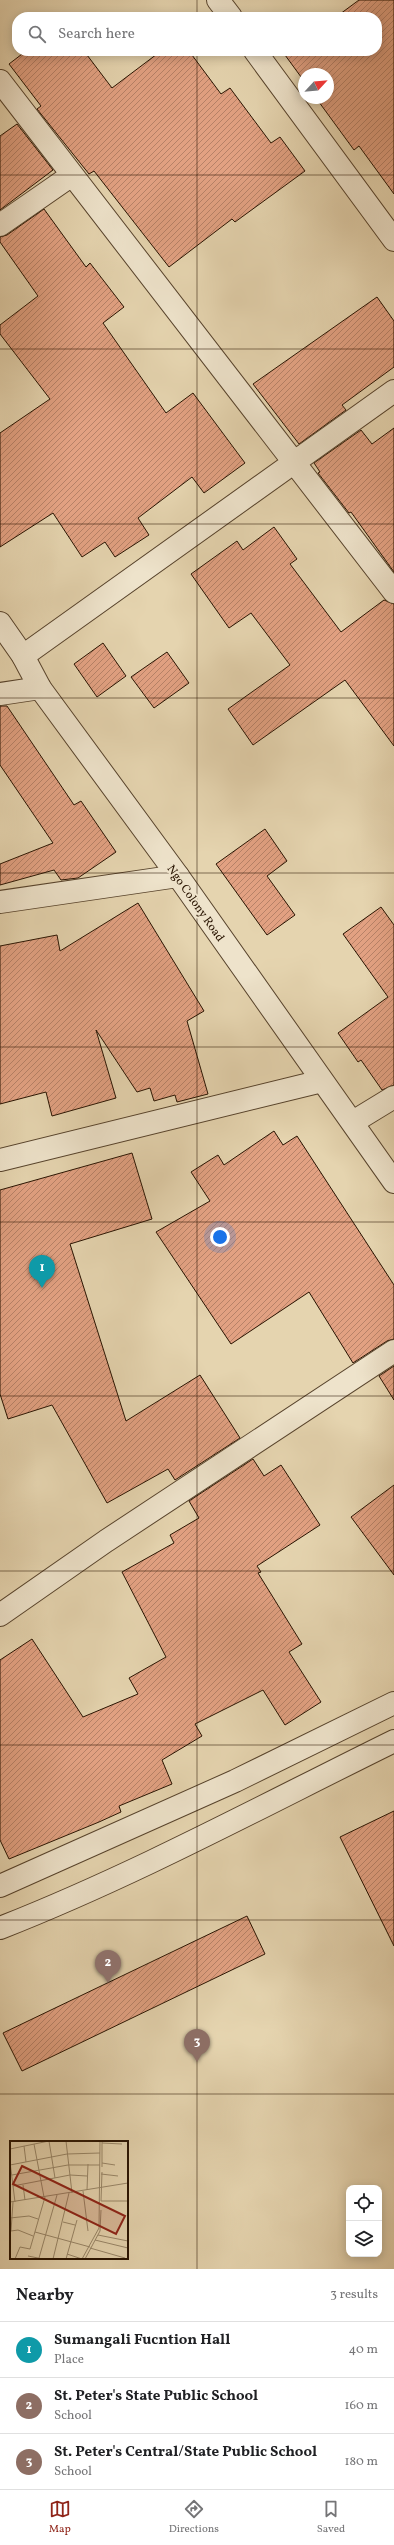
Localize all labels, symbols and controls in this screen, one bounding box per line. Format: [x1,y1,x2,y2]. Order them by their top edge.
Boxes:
search box [12,12,382,56]
icon: search [26,23,48,45]
text: Search here [58,24,135,45]
north arrow [298,68,334,104]
street label: Ngo Colony Road [163,862,228,945]
your location [210,1227,230,1247]
pin: 1 [29,1255,55,1288]
pin: 2 [95,1950,121,1983]
pin: 3 [184,2029,210,2062]
inset map [10,2141,128,2259]
map controls [346,2185,382,2257]
button: locate [346,2185,382,2221]
button: layers [346,2221,382,2257]
text: Nearby [16,2284,74,2307]
text: 3 results [330,2286,378,2304]
text: Sumangali Fucntion Hall [54,2330,230,2351]
text: 1 [26,2341,32,2359]
text: 40 m [349,2341,378,2359]
text: Place [54,2351,84,2369]
text: St. Peter's State Public School [54,2386,258,2407]
text: 2 [26,2397,32,2415]
text: 160 m [344,2397,378,2415]
text: School [54,2407,92,2425]
text: St. Peter's Central/State Public School [54,2442,317,2463]
text: 3 [26,2453,32,2471]
text: 180 m [344,2453,378,2471]
text: School [54,2463,92,2481]
tab: Map [49,2498,71,2537]
tab: Directions [169,2498,219,2537]
tab: Saved [317,2498,345,2537]

